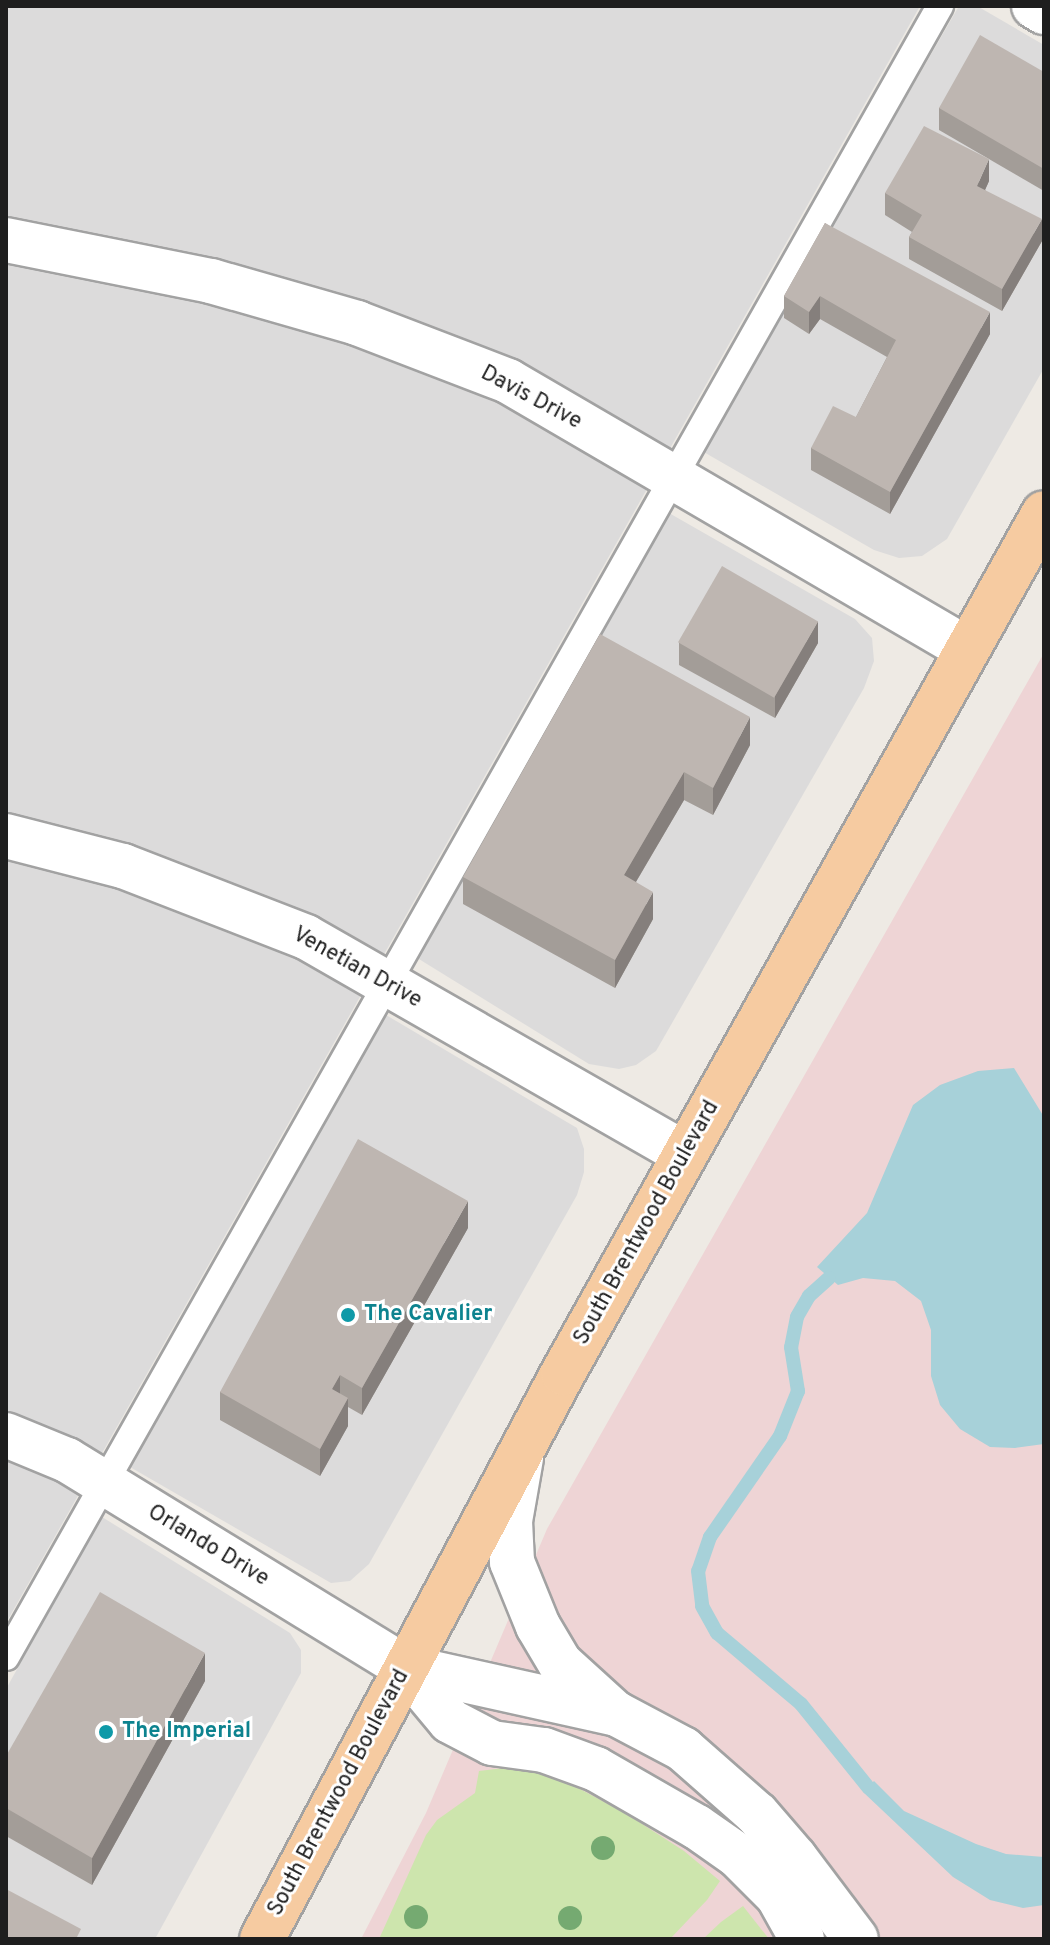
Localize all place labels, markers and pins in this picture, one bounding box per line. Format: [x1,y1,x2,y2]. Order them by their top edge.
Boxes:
place label: The Cavalier [364,1302,492,1328]
marker: The Cavalier [339,1306,357,1324]
place label: The Imperial [122,1719,251,1745]
marker: The Imperial [97,1723,115,1741]

